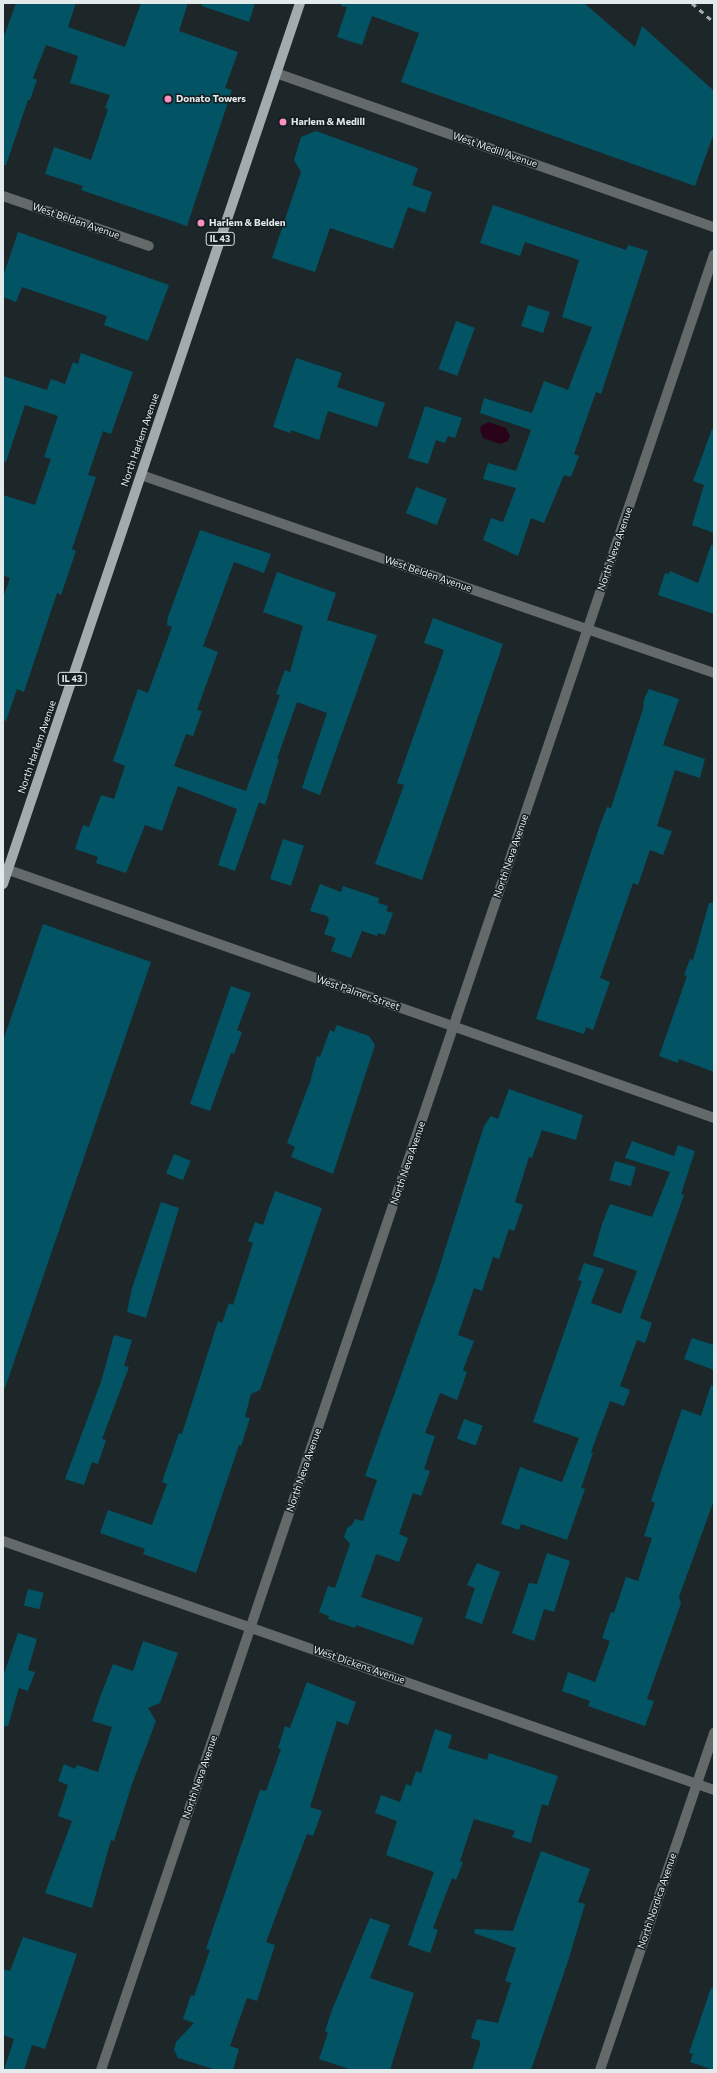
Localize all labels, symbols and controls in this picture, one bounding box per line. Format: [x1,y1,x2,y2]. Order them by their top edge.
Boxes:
place label: Donato Towers [176,93,246,105]
marker: Donato Towers [163,94,173,104]
place label: Harlem & Medill [291,116,365,128]
marker: Harlem & Medill [278,117,288,127]
street label: West Medill Avenue [451,130,539,170]
street label: West Belden Avenue [31,200,121,242]
place label: Harlem & Belden [209,217,286,229]
marker: Harlem & Belden [196,218,206,228]
road number: IL 43 [205,232,235,246]
street label: North Harlem Avenue [118,392,162,488]
street label: North Neva Avenue [595,506,635,592]
street label: West Belden Avenue [383,553,473,595]
road number: IL 43 [57,672,87,686]
street label: North Harlem Avenue [15,699,59,795]
street label: North Neva Avenue [491,813,531,899]
street label: West Palmer Street [315,973,401,1013]
street label: North Neva Avenue [388,1120,428,1206]
street label: North Neva Avenue [284,1427,324,1513]
street label: West Dickens Avenue [312,1644,406,1686]
street label: North Neva Avenue [180,1734,220,1820]
street label: North Nordica Avenue [635,1852,679,1950]

